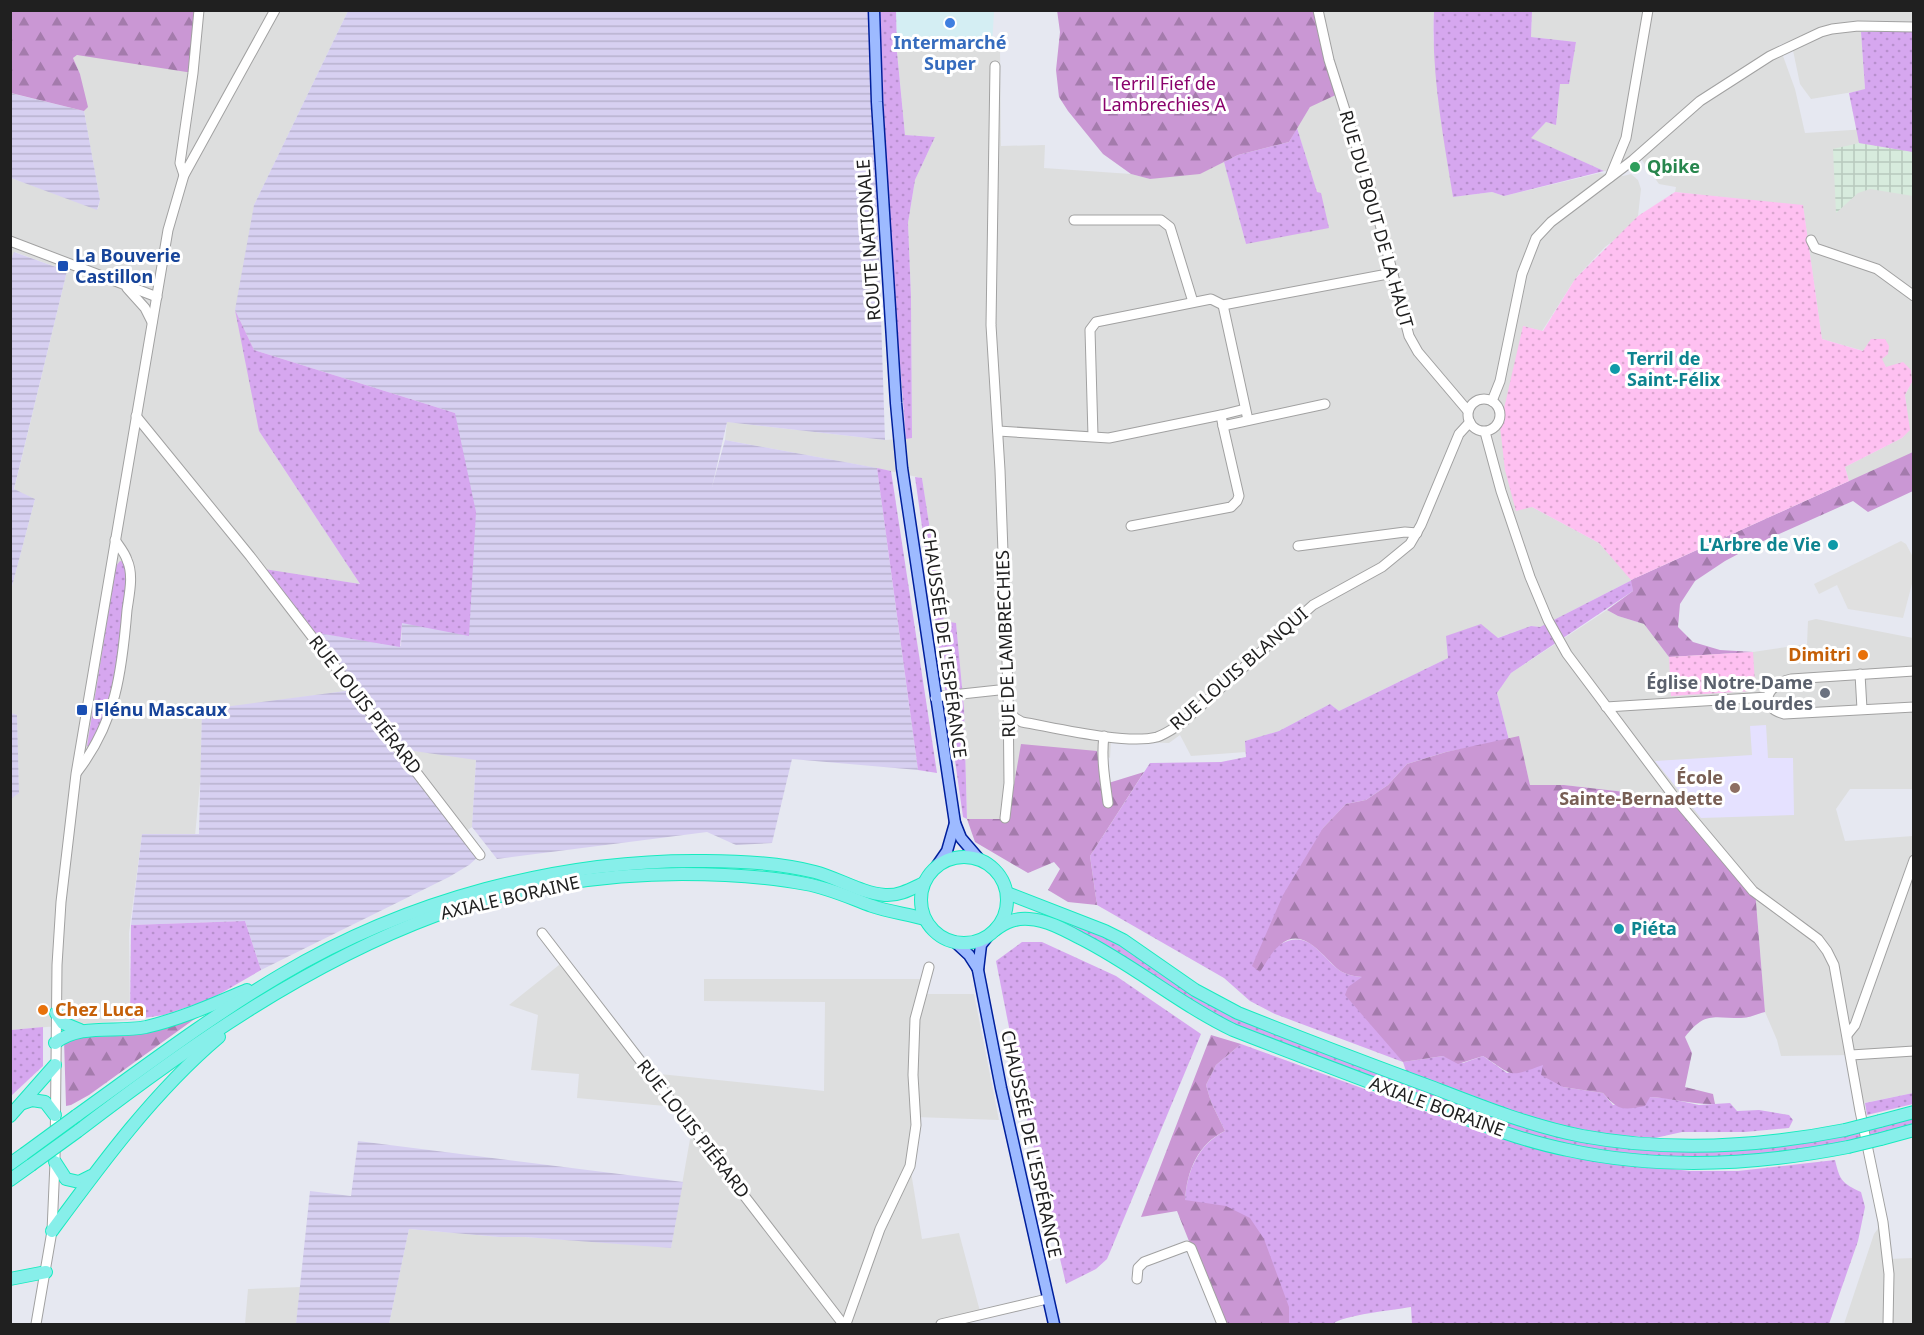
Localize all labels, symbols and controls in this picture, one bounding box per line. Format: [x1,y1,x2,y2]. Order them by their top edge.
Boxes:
marker: Intermarché Super [943,16,957,30]
place label: Intermarché Super [893,30,1007,75]
park label: Terril Fief de Lambrechies A [1102,71,1227,116]
street label: RUE DU BOUT DE LA HAUT [1334,107,1420,330]
place label: Qbike [1647,154,1700,178]
street label: ROUTE NATIONALE [850,159,886,322]
marker: Qbike [1628,160,1642,174]
place label: La Bouverie Castillon [75,243,181,288]
marker: La Bouverie Castillon [56,259,70,273]
place label: Terril de Saint-Félix [1627,346,1721,391]
marker: Terril de Saint-Félix [1608,362,1622,376]
street label: CHAUSSÉE DE L'ESPÉRANCE [917,526,973,760]
place label: L'Arbre de Vie [1699,532,1821,556]
marker: L'Arbre de Vie [1826,538,1840,552]
street label: RUE DE LAMBRECHIES [990,550,1020,738]
street label: RUE LOUIS BLANQUI [1164,602,1312,735]
street label: RUE LOUIS PIÉRARD [304,630,428,779]
place label: Dimitri [1788,642,1851,666]
marker: Dimitri [1856,648,1870,662]
place label: Église Notre-Dame de Lourdes [1646,670,1813,715]
marker: Église Notre-Dame de Lourdes [1818,686,1832,700]
place label: Flénu Mascaux [94,697,228,721]
marker: Flénu Mascaux [75,703,89,717]
place label: École Sainte-Bernadette [1559,765,1723,810]
marker: École Sainte-Bernadette [1728,781,1742,795]
street label: AXIALE BORAINE [438,869,582,925]
place label: Piéta [1631,916,1677,940]
marker: Piéta [1612,922,1626,936]
place label: Chez Luca [55,997,144,1021]
marker: Chez Luca [36,1003,50,1017]
street label: CHAUSSÉE DE L'ESPÉRANCE [996,1028,1068,1260]
street label: RUE LOUIS PIÉRARD [632,1054,756,1203]
street label: AXIALE BORAINE [1367,1070,1508,1142]

